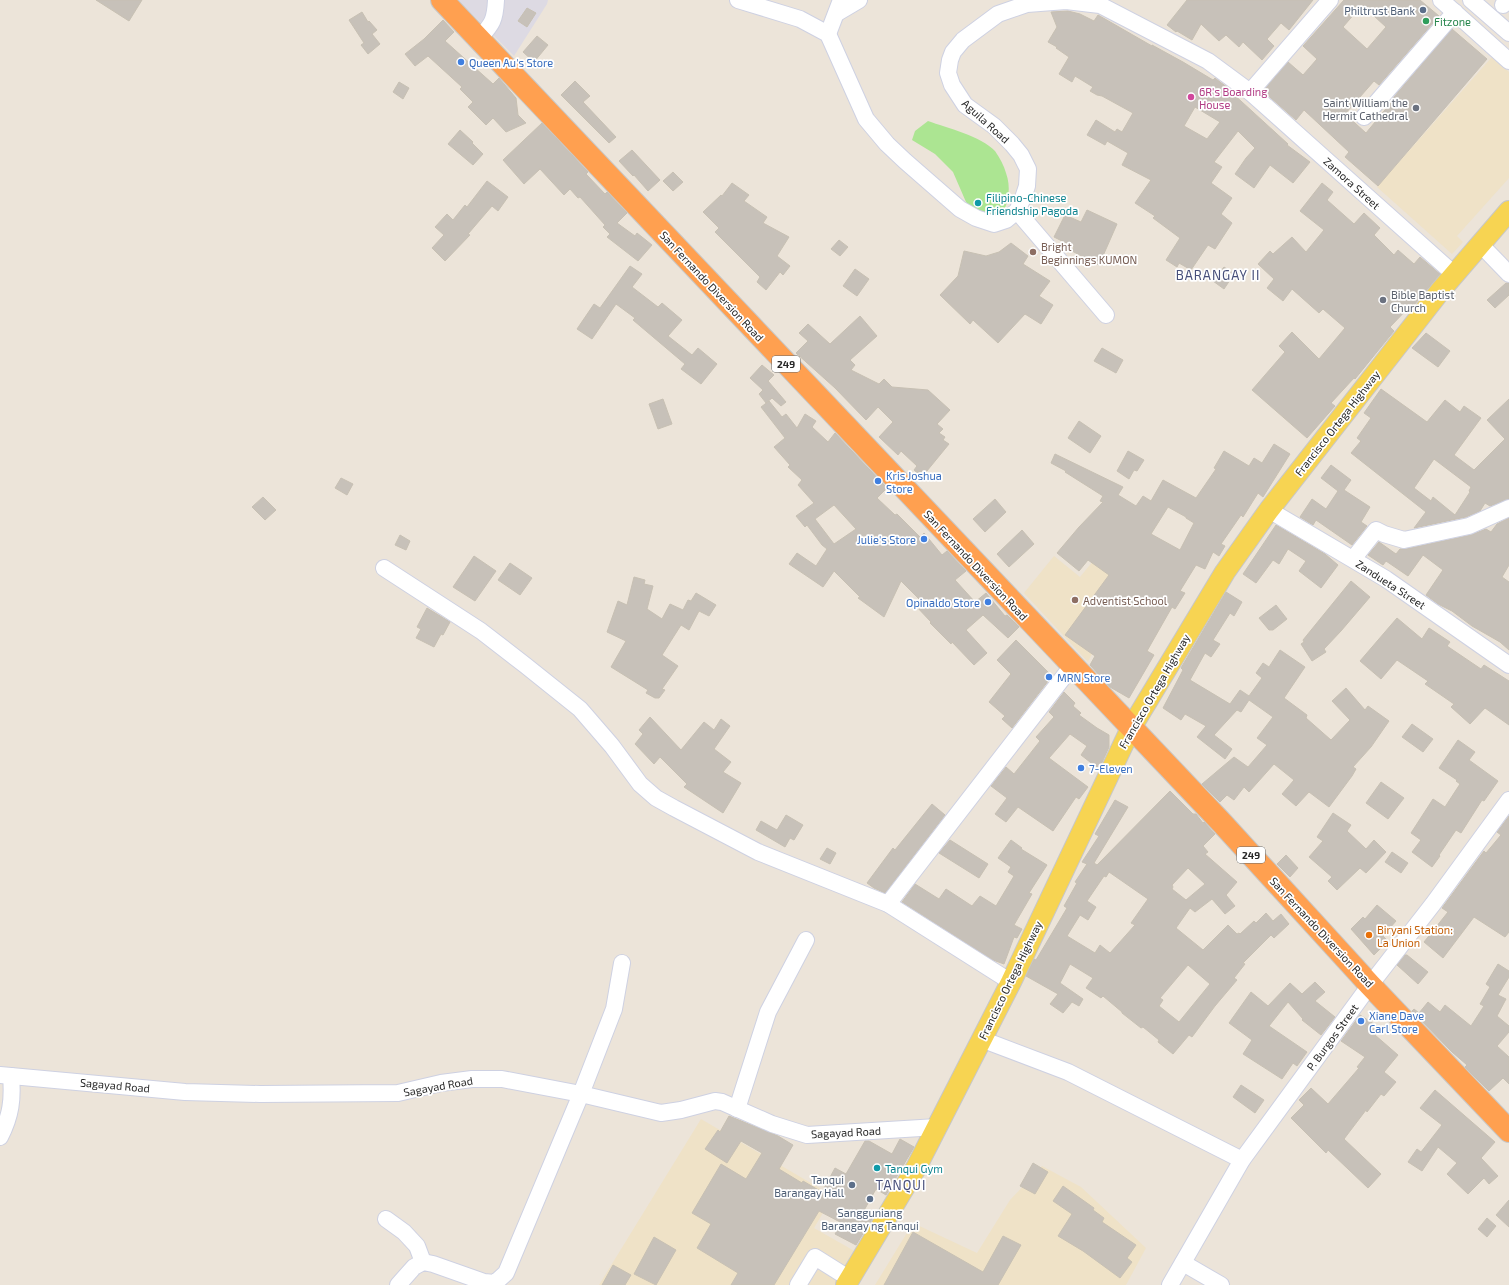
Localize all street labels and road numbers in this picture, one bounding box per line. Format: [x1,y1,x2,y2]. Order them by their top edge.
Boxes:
street label: Aguila Road [960,96,1012,146]
street label: Zamora Street [1321,154,1383,212]
street label: San Fernando Diversion Road [658,228,766,344]
road number: 249 [772,356,800,372]
street label: Francisco Ortega Highway [1292,368,1382,478]
street label: San Fernando Diversion Road [922,507,1030,623]
street label: Zandueta Street [1354,557,1428,611]
street label: Francisco Ortega Highway [1116,631,1192,751]
road number: 249 [1237,847,1265,863]
street label: San Fernando Diversion Road [1268,874,1376,990]
street label: Francisco Ortega Highway [976,918,1044,1041]
street label: P. Burgos Street [1304,1001,1360,1073]
street label: Sagayad Road [402,1074,474,1098]
street label: Sagayad Road [79,1075,151,1095]
street label: Sagayad Road [811,1124,881,1140]

